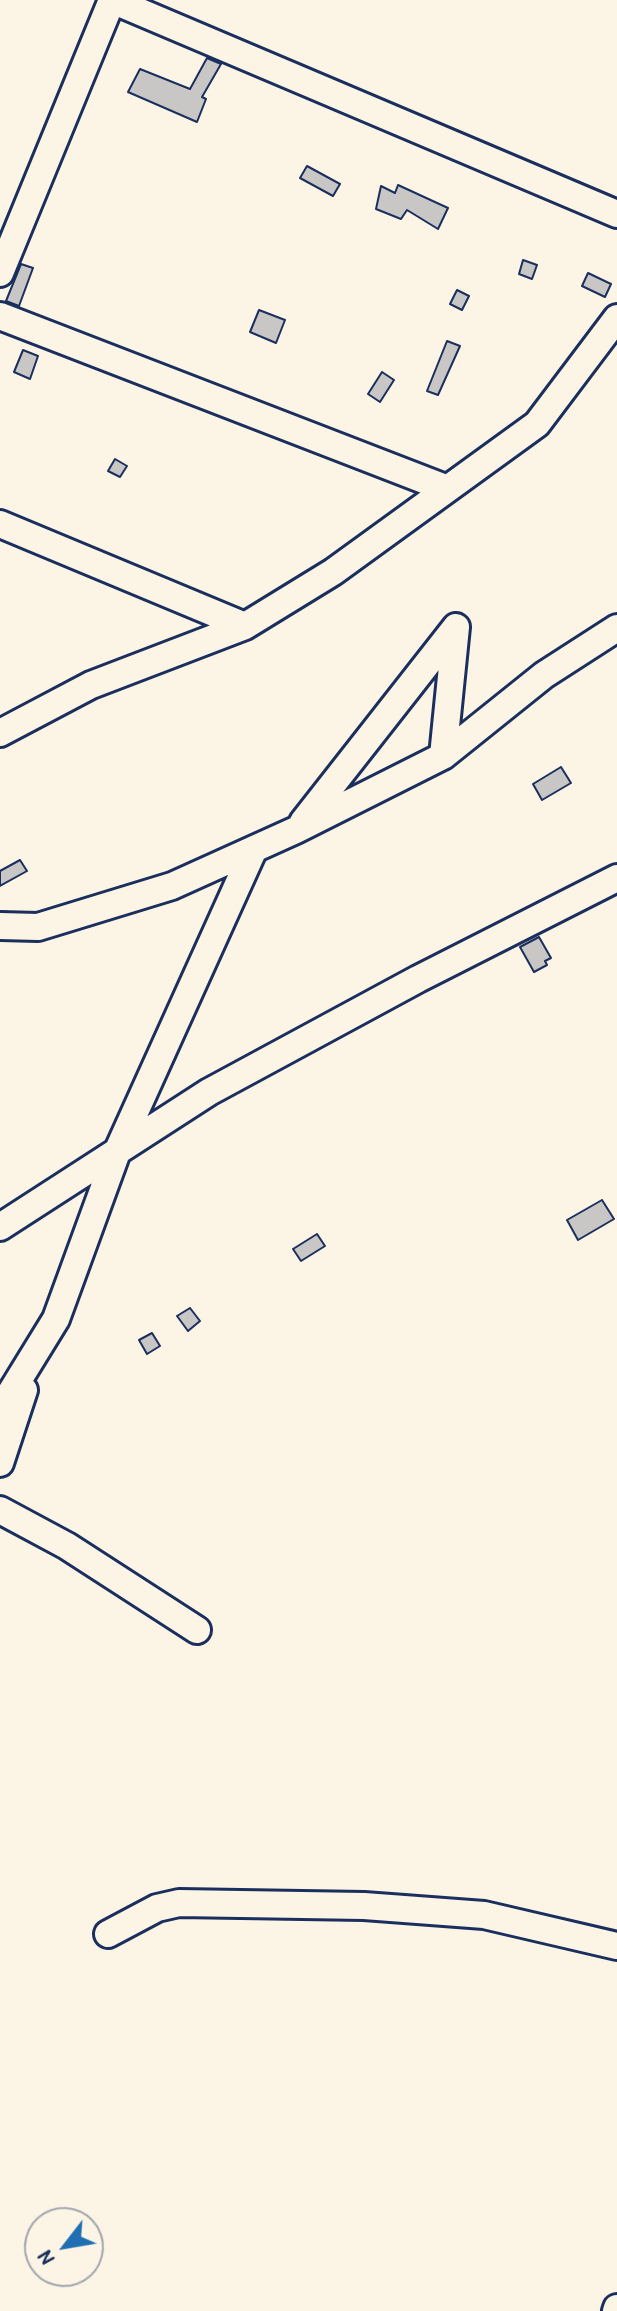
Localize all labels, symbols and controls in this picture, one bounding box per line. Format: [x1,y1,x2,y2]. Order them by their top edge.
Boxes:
north arrow [24,2207,104,2287]
text: N [29,2246,61,2271]

